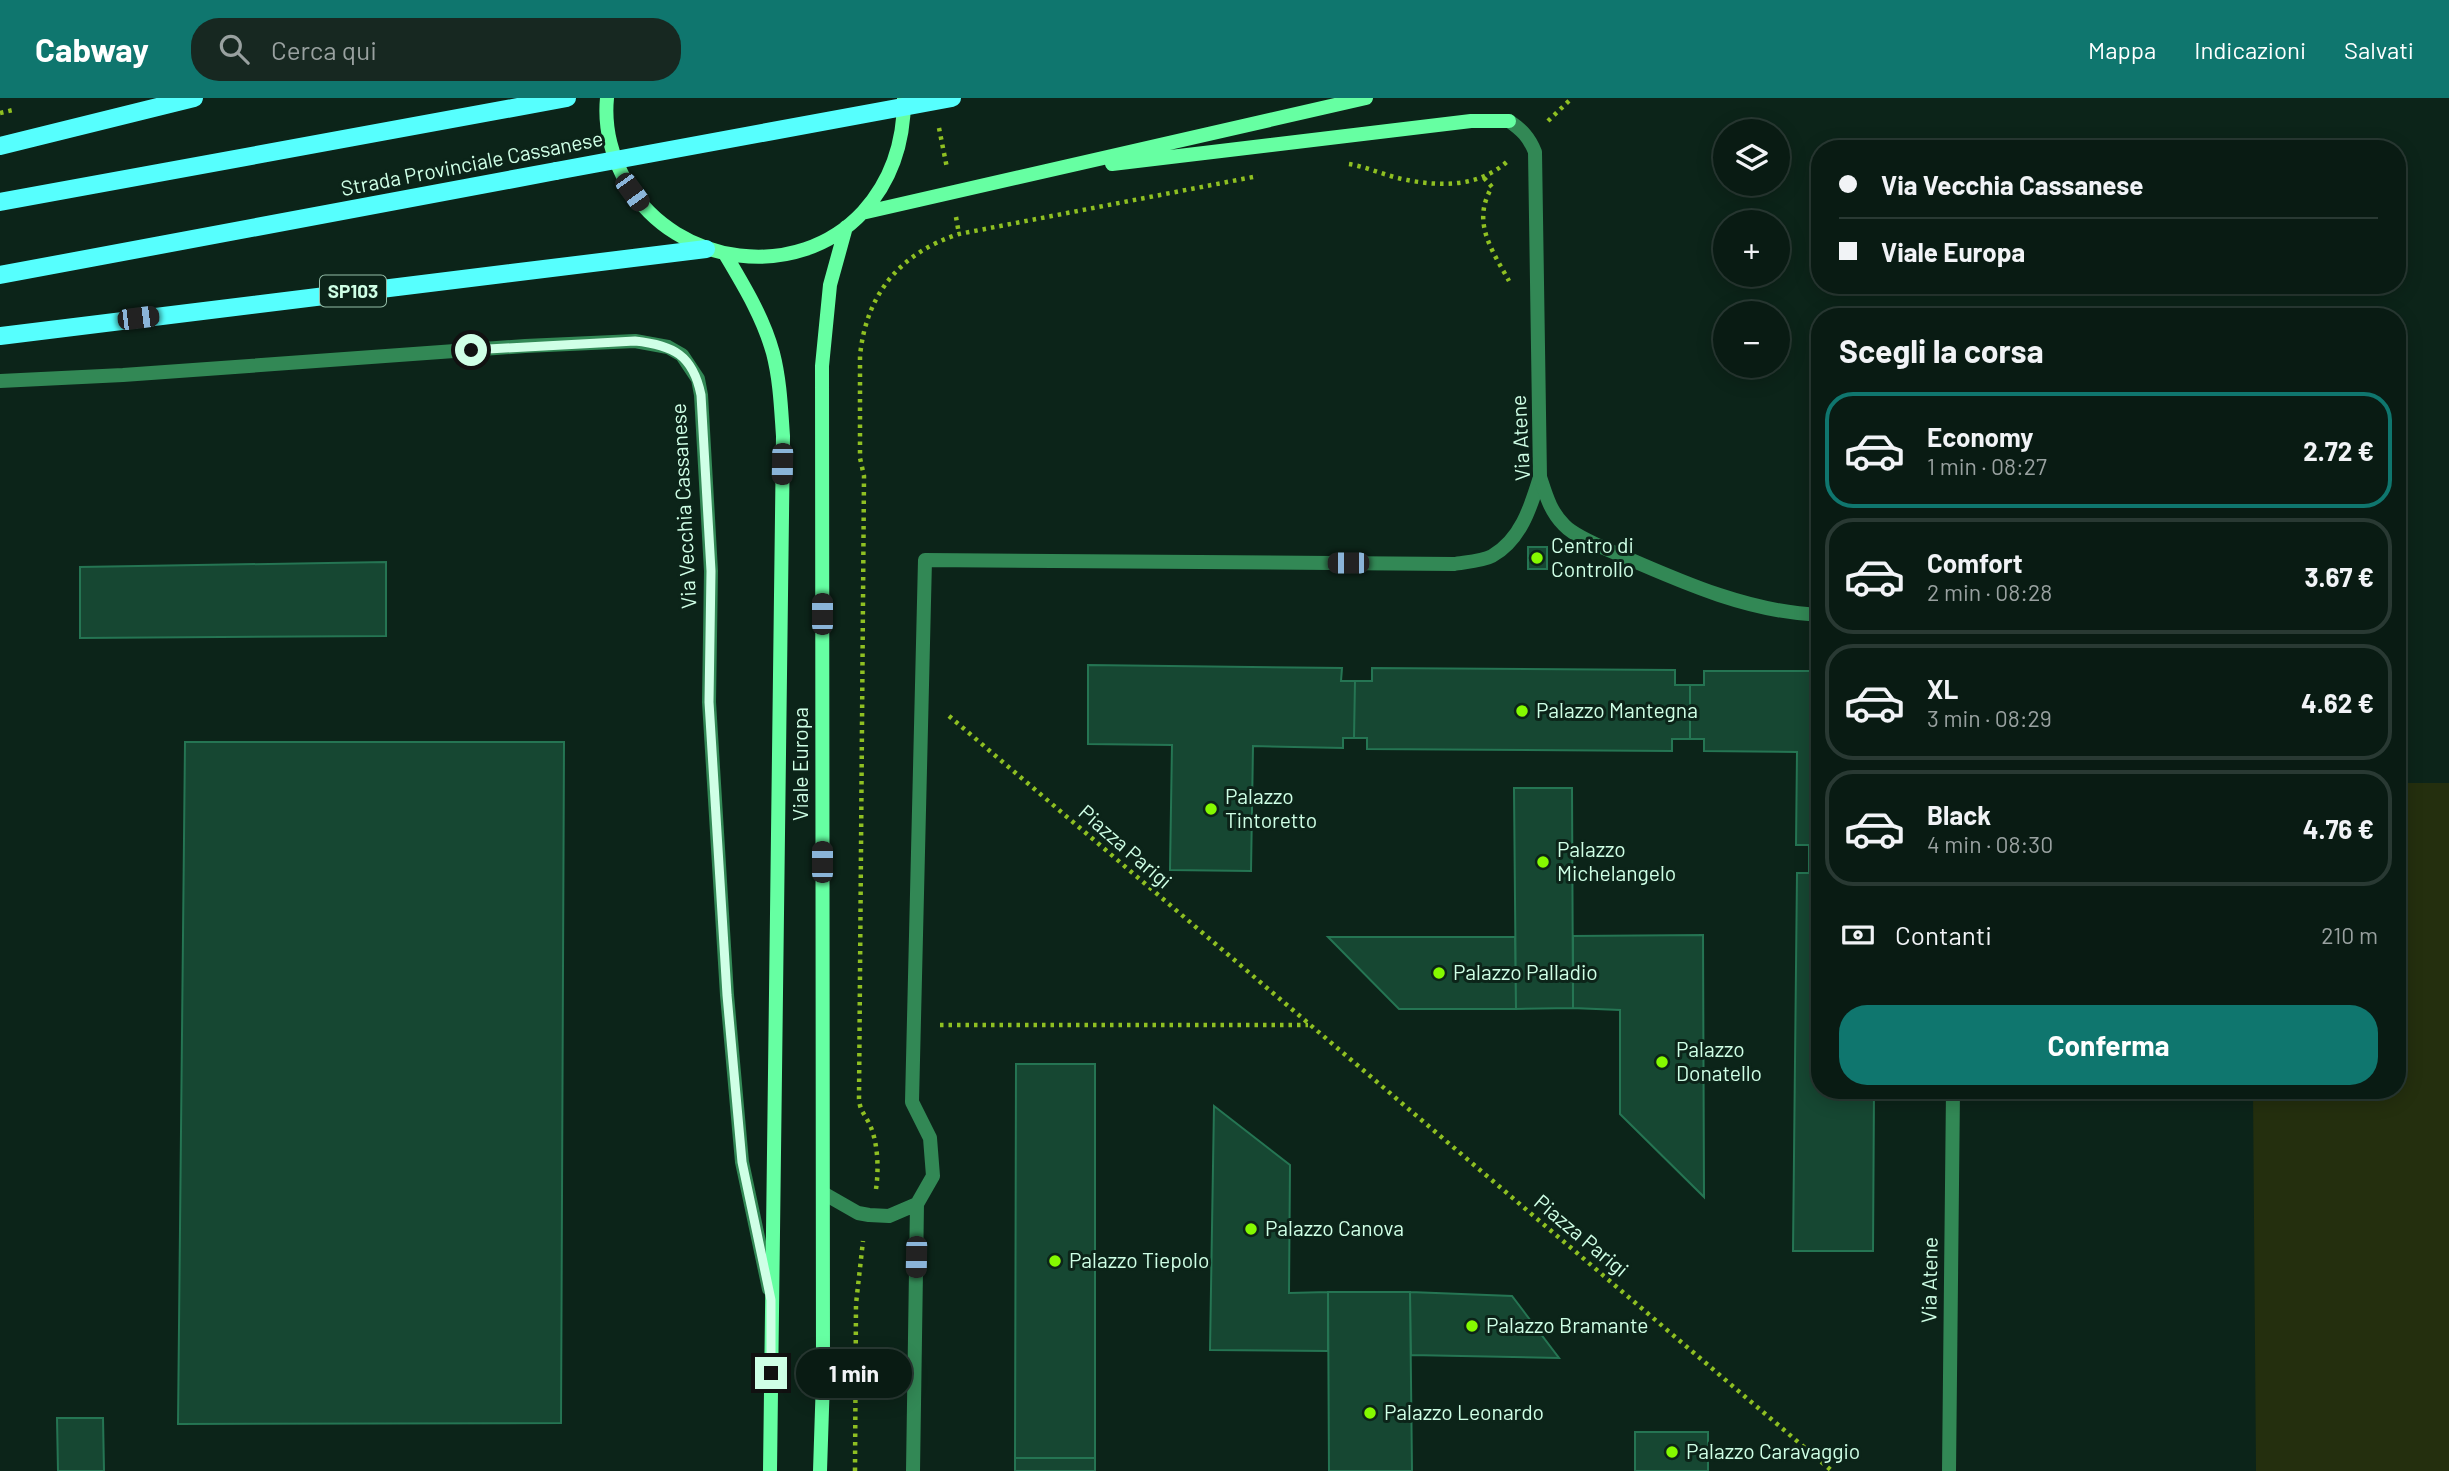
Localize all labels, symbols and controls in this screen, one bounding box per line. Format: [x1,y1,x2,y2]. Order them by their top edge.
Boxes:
search box [191,18,681,81]
text: Cabway [35,29,149,69]
icon: search [215,30,253,68]
text: Cerca qui [271,34,377,65]
text: Mappa [2088,35,2156,64]
text: Indicazioni [2194,35,2306,64]
text: Salvati [2344,35,2414,64]
map controls [1713,119,1790,378]
button: layers [1713,119,1790,196]
street label: Strada Provinciale Cassanese [338,125,605,200]
car [612,169,653,215]
text: Via Vecchia Cassanese [1881,169,2144,200]
button: + [1713,210,1790,287]
text: Viale Europa [1881,236,2025,267]
road number: SP103 [320,276,386,307]
button: − [1713,301,1790,378]
car [116,305,161,331]
text: Scegli la corsa [1839,331,2044,369]
route start [455,334,487,366]
street label: Via Atene [1505,394,1534,482]
street label: Via Vecchia Cassanese [665,403,700,610]
icon: car [1843,419,1906,482]
text: Economy [1927,421,2033,452]
text: 2.72 € [2303,435,2374,466]
car [772,443,793,485]
text: 1 min · 08:27 [1927,452,2047,480]
place label: Centro di Controllo [1551,532,1634,581]
icon: car [1843,545,1906,608]
text: Comfort [1927,547,2023,578]
marker: Centro di Controllo [1529,550,1545,566]
car [1328,553,1370,574]
text: 3.67 € [2304,561,2374,592]
text: 2 min · 08:28 [1927,578,2052,606]
car [812,593,833,635]
icon: car [1843,671,1906,734]
text: XL [1927,673,1958,704]
text: 4.62 € [2301,687,2374,718]
place label: Palazzo Mantegna [1536,697,1698,722]
marker: Palazzo Mantegna [1514,703,1530,719]
text: 3 min · 08:29 [1927,704,2052,732]
street label: Viale Europa [787,707,812,821]
place label: Palazzo Tintoretto [1225,783,1317,832]
icon: car [1843,797,1906,860]
street label: Piazza Parigi [1074,799,1178,893]
text: Black [1927,799,1991,830]
marker: Palazzo Tintoretto [1203,801,1219,817]
text: 4.76 € [2303,813,2374,844]
text: 4 min · 08:30 [1927,830,2053,858]
place label: Palazzo Michelangelo [1557,836,1676,885]
car [812,841,833,883]
marker: Palazzo Michelangelo [1535,854,1551,870]
icon: cash [1839,916,1877,954]
text: Contanti [1895,919,1992,950]
text: 210 m [2321,921,2378,949]
place label: Palazzo Palladio [1453,959,1598,984]
marker: Palazzo Palladio [1431,965,1447,981]
button: Conferma [1839,1005,2378,1085]
place label: Palazzo Donatello [1676,1036,1762,1085]
marker: Palazzo Donatello [1654,1054,1670,1070]
street label: Piazza Parigi [1530,1188,1634,1281]
place label: Palazzo Canova [1265,1215,1404,1240]
marker: Palazzo Canova [1243,1221,1259,1237]
car [906,1236,927,1278]
street label: Via Atene [1915,1237,1942,1323]
place label: Palazzo Tiepolo [1069,1247,1209,1272]
marker: Palazzo Tiepolo [1047,1253,1063,1269]
place label: Palazzo Bramante [1486,1312,1648,1337]
marker: Palazzo Bramante [1464,1318,1480,1334]
callout: 1 min [796,1348,911,1398]
route end [755,1357,787,1389]
text: 1 min [829,1359,879,1387]
place label: Palazzo Leonardo [1384,1399,1544,1424]
marker: Palazzo Leonardo [1362,1405,1378,1421]
place label: Palazzo Caravaggio [1686,1438,1860,1463]
marker: Palazzo Caravaggio [1664,1444,1680,1460]

